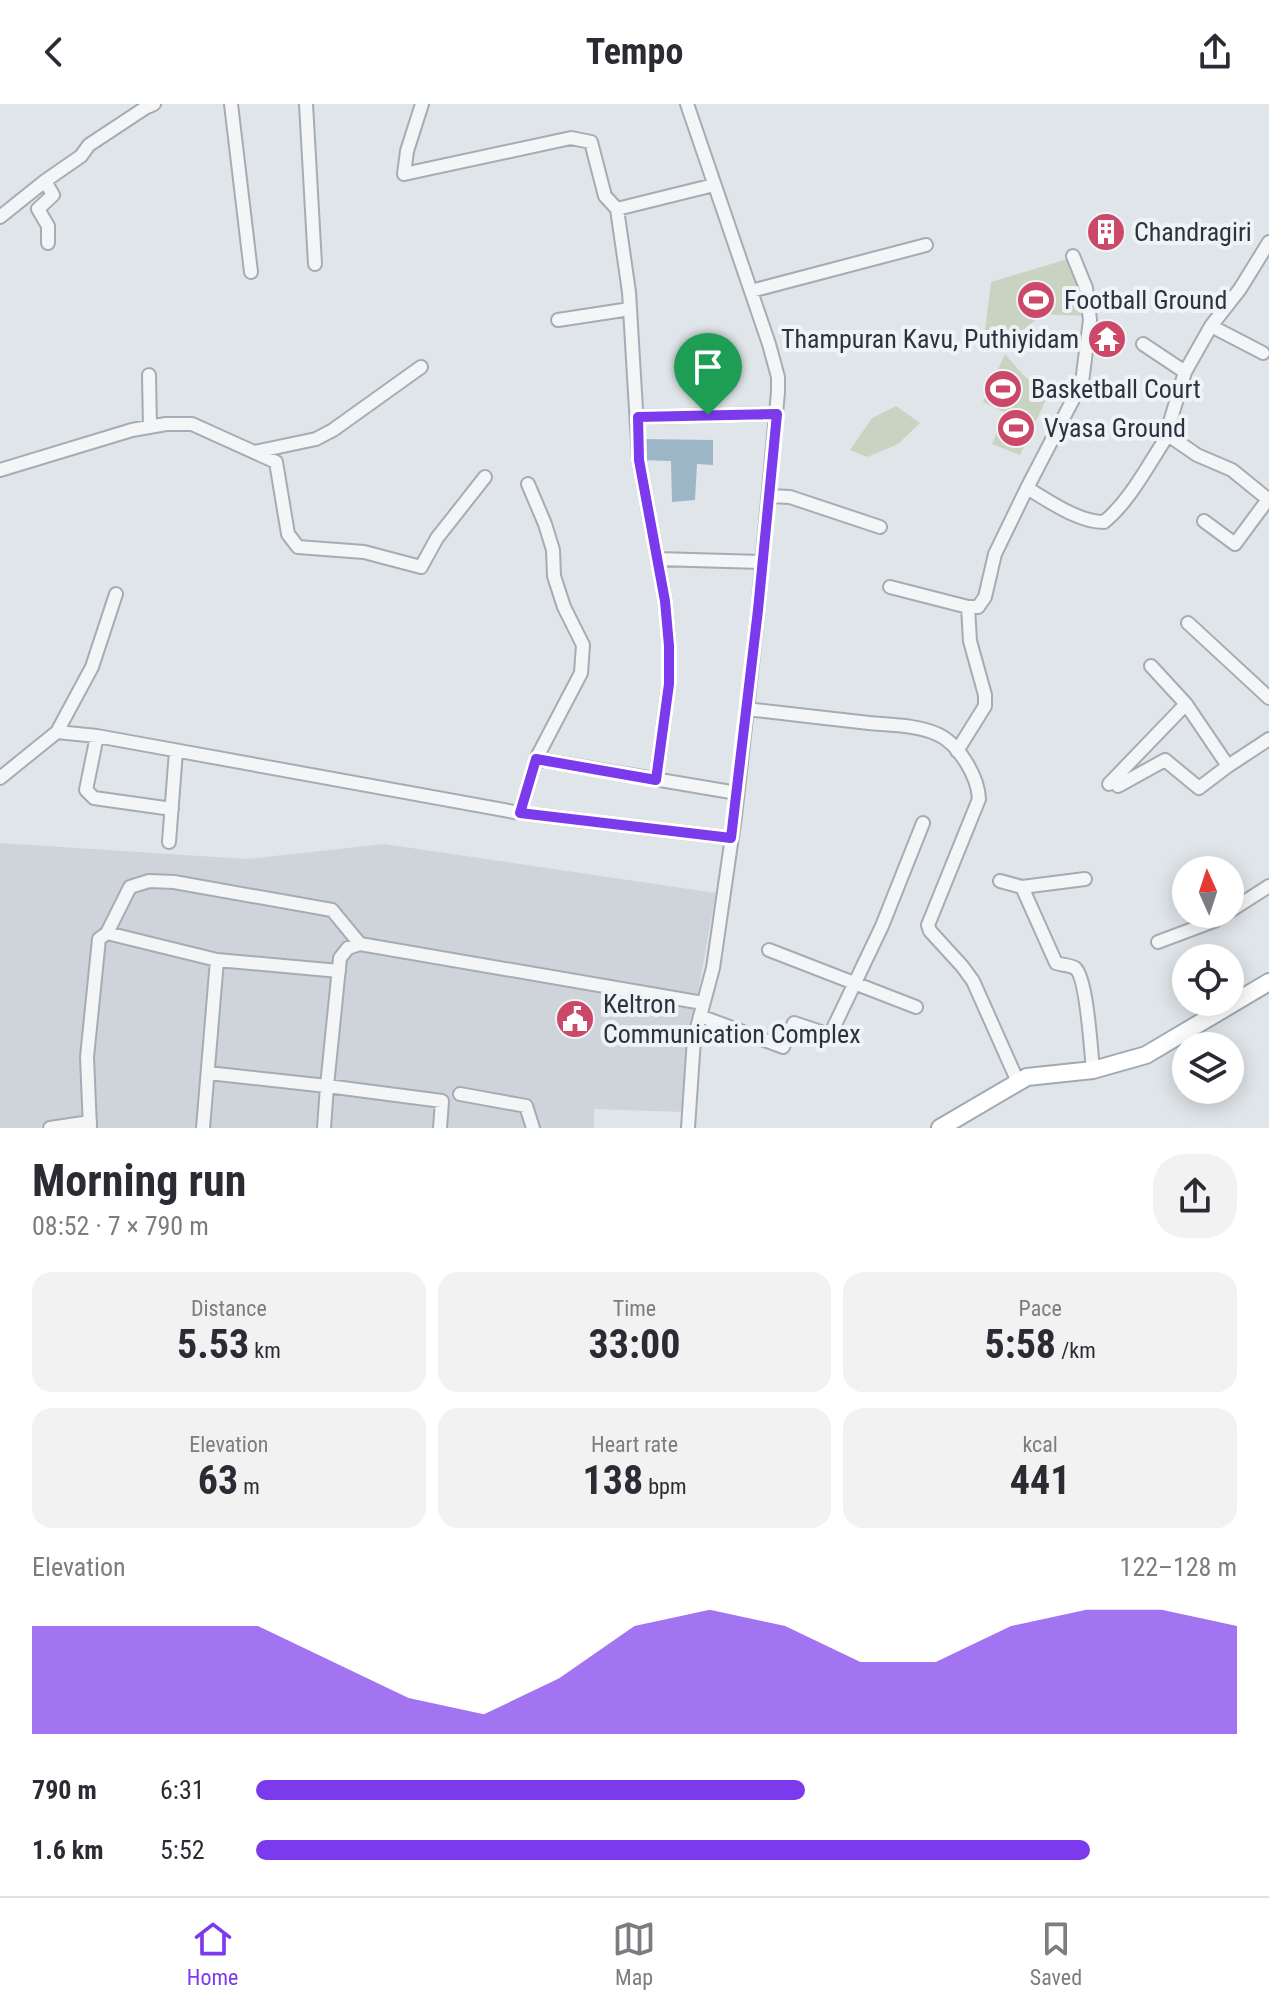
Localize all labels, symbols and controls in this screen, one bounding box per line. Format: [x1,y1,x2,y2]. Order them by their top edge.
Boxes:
icon: back [32,30,76,74]
icon: share [1193,30,1237,74]
text: Tempo [586,31,683,73]
building icon: Chandragiri [1085,211,1127,253]
place label: Chandragiri [1134,217,1252,247]
sports icon: Football Ground [1015,279,1057,321]
place label: Football Ground [1064,285,1227,315]
temple icon: Thampuran Kavu, Puthiyidam [1086,318,1128,360]
place label: Thampuran Kavu, Puthiyidam [781,324,1079,354]
pin [674,333,742,415]
icon: arrive [686,345,730,389]
sports icon: Basketball Court [982,368,1024,410]
place label: Basketball Court [1031,374,1201,404]
sports icon: Vyasa Ground [995,407,1037,449]
place label: Vyasa Ground [1044,413,1186,443]
north arrow [1172,856,1244,928]
map controls [1172,856,1244,1104]
button: locate [1172,944,1244,1016]
place label: Keltron Communication Complex [603,989,861,1049]
public building icon: Keltron Communication Complex [554,998,596,1040]
button: layers [1172,1032,1244,1104]
button: share [1153,1154,1237,1238]
text: Morning run [32,1155,246,1207]
text: 08:52 · 7 × 790 m [32,1211,209,1241]
text: Distance [191,1296,267,1321]
text: Time [613,1296,656,1321]
text: Pace [1019,1296,1062,1321]
text: 5.53 [177,1321,249,1368]
text: 33:00 [589,1321,680,1368]
text: 5:58 [985,1321,1056,1368]
text: km [249,1338,281,1363]
text: /km [1056,1338,1096,1363]
text: Elevation [189,1432,268,1457]
text: Heart rate [591,1432,678,1457]
text: kcal [1022,1432,1058,1457]
text: 63 [198,1457,238,1504]
text: 138 [583,1457,643,1504]
text: 441 [1010,1457,1070,1504]
text: m [238,1474,260,1499]
text: bpm [643,1474,686,1499]
text: Elevation [32,1552,126,1582]
text: 122–128 m [1120,1552,1237,1582]
text: 790 m [32,1775,97,1805]
text: 6:31 [160,1775,205,1805]
text: 1.6 km [32,1835,104,1865]
text: 5:52 [160,1835,205,1865]
tab: Home [187,1917,238,1990]
tab: Map [612,1917,656,1990]
tab: Saved [1030,1917,1082,1990]

